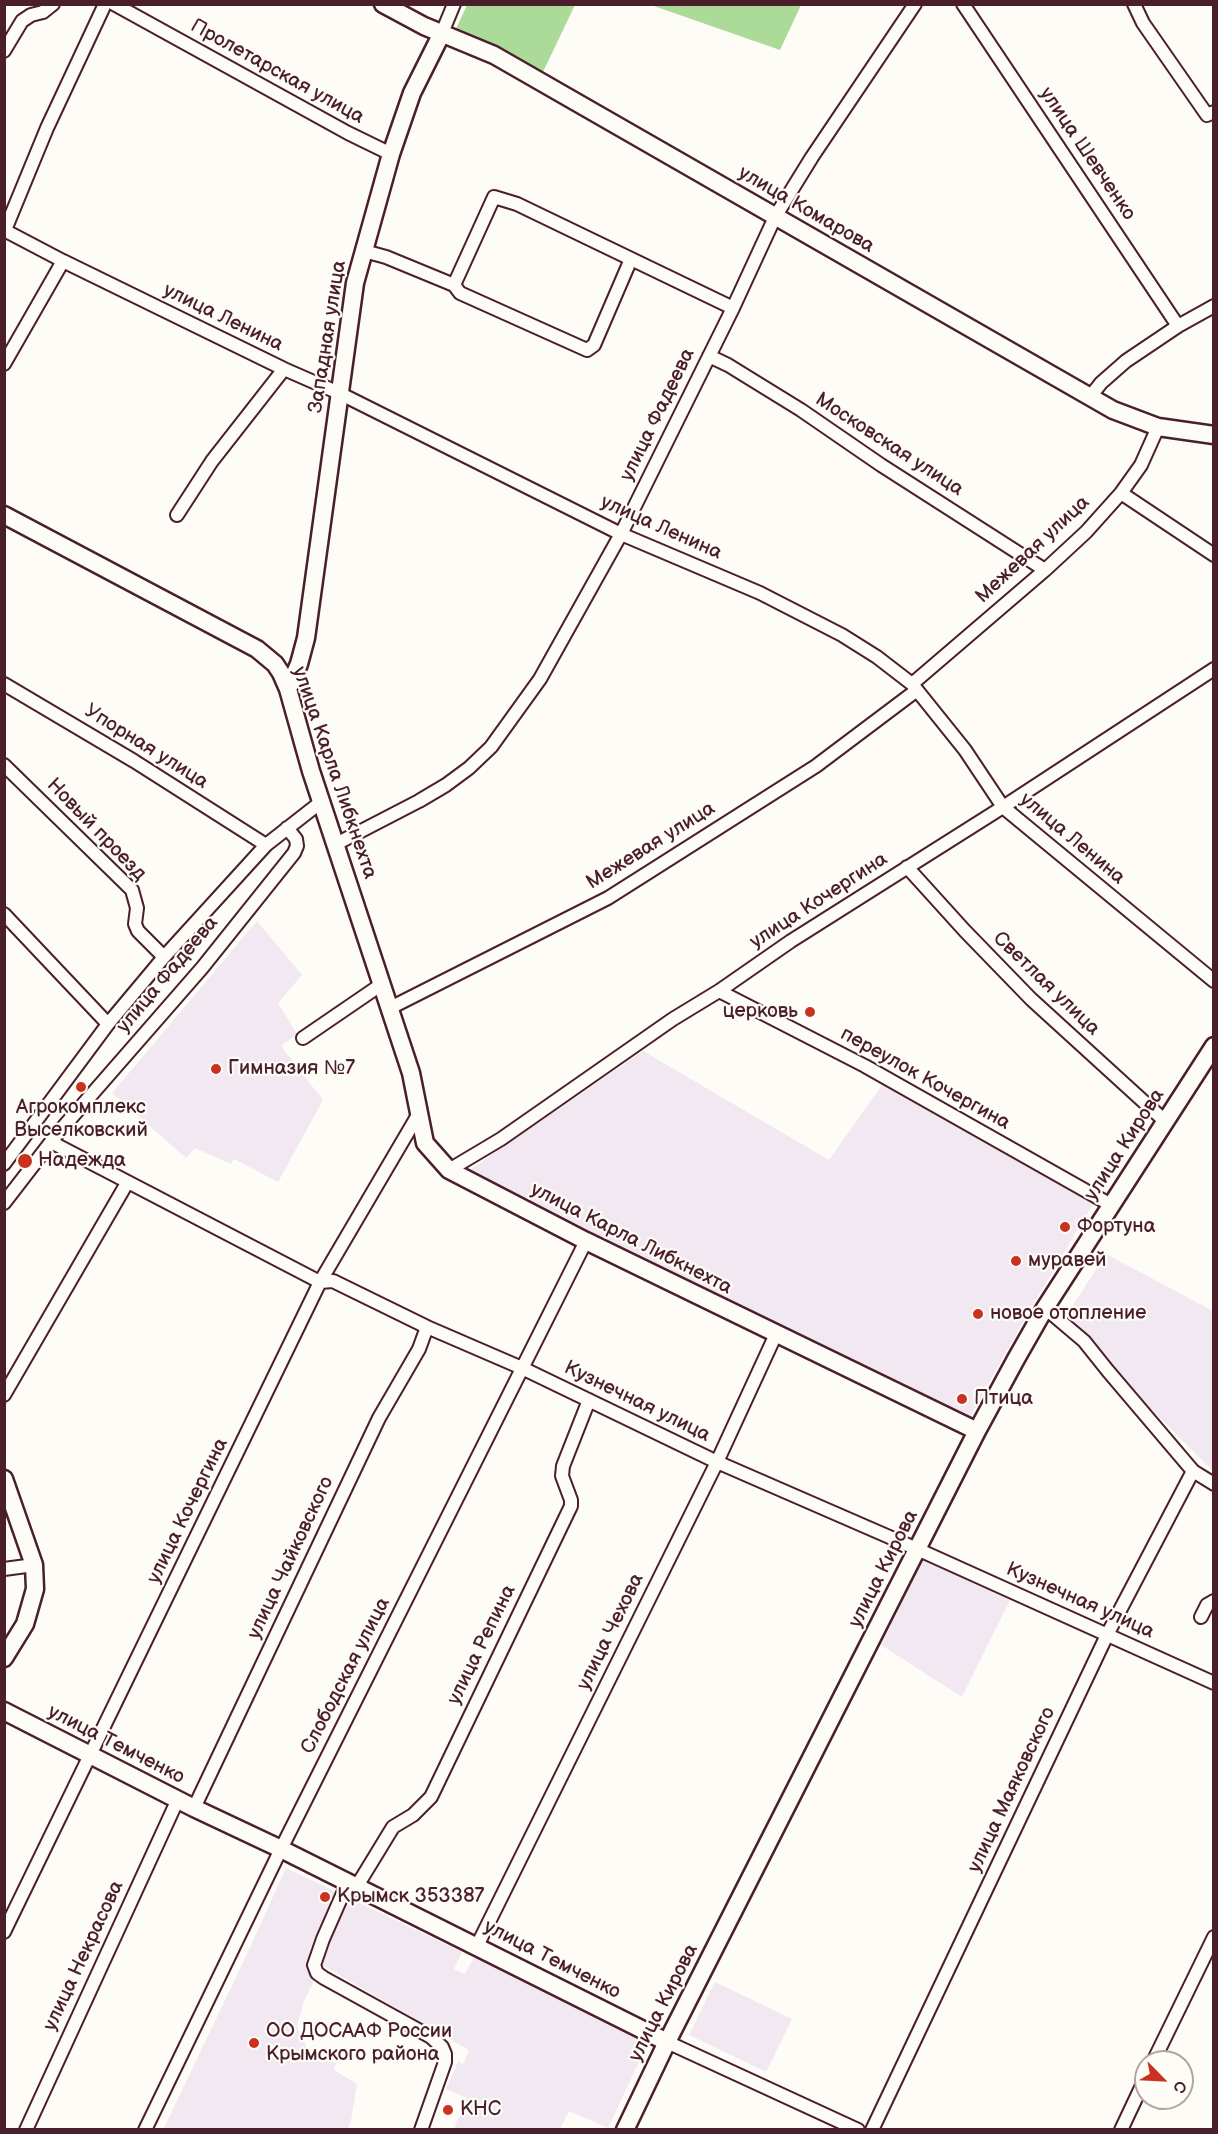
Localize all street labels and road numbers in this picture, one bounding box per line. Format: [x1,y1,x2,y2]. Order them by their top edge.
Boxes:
street label: Пролетарская улица [186,14,368,130]
street label: улица Шевченко [1034,83,1140,225]
street label: улица Комарова [734,161,878,259]
street label: Западная улица [304,259,352,415]
street label: улица Ленина [159,279,287,357]
street label: улица Фадеева [615,345,701,485]
street label: Московская улица [810,388,968,502]
street label: улица Ленина [597,491,725,565]
street label: Межевая улица [971,491,1095,609]
street label: улица Карла Либкнехта [286,664,382,882]
street label: Упорная улица [80,699,212,795]
street label: Новый проезд [41,774,151,886]
street label: улица Ленина [1014,788,1130,890]
street label: Межевая улица [582,797,720,895]
street label: улица Кочергина [746,848,892,954]
street label: улица Фадеева [112,912,224,1038]
street label: Светлая улица [988,927,1104,1041]
street label: переулок Кочергина [836,1022,1014,1136]
street label: улица Кирова [1080,1084,1170,1206]
street label: улица Карла Либкнехта [526,1178,736,1300]
street label: Кузнечная улица [560,1356,714,1448]
street label: улица Кочергина [142,1434,234,1588]
street label: улица Чайковского [243,1473,339,1643]
street label: улица Кирова [844,1506,924,1632]
street label: Кузнечная улица [1002,1558,1158,1644]
street label: улица Чехова [572,1570,650,1694]
street label: улица Репина [443,1581,521,1709]
street label: Слободская улица [296,1594,396,1758]
street label: улица Темченко [44,1700,188,1790]
street label: улица Маяковского [963,1703,1061,1877]
street label: улица Некрасова [39,1877,129,2035]
street label: улица Темченко [480,1915,624,2005]
street label: улица Кирова [624,1940,704,2066]

